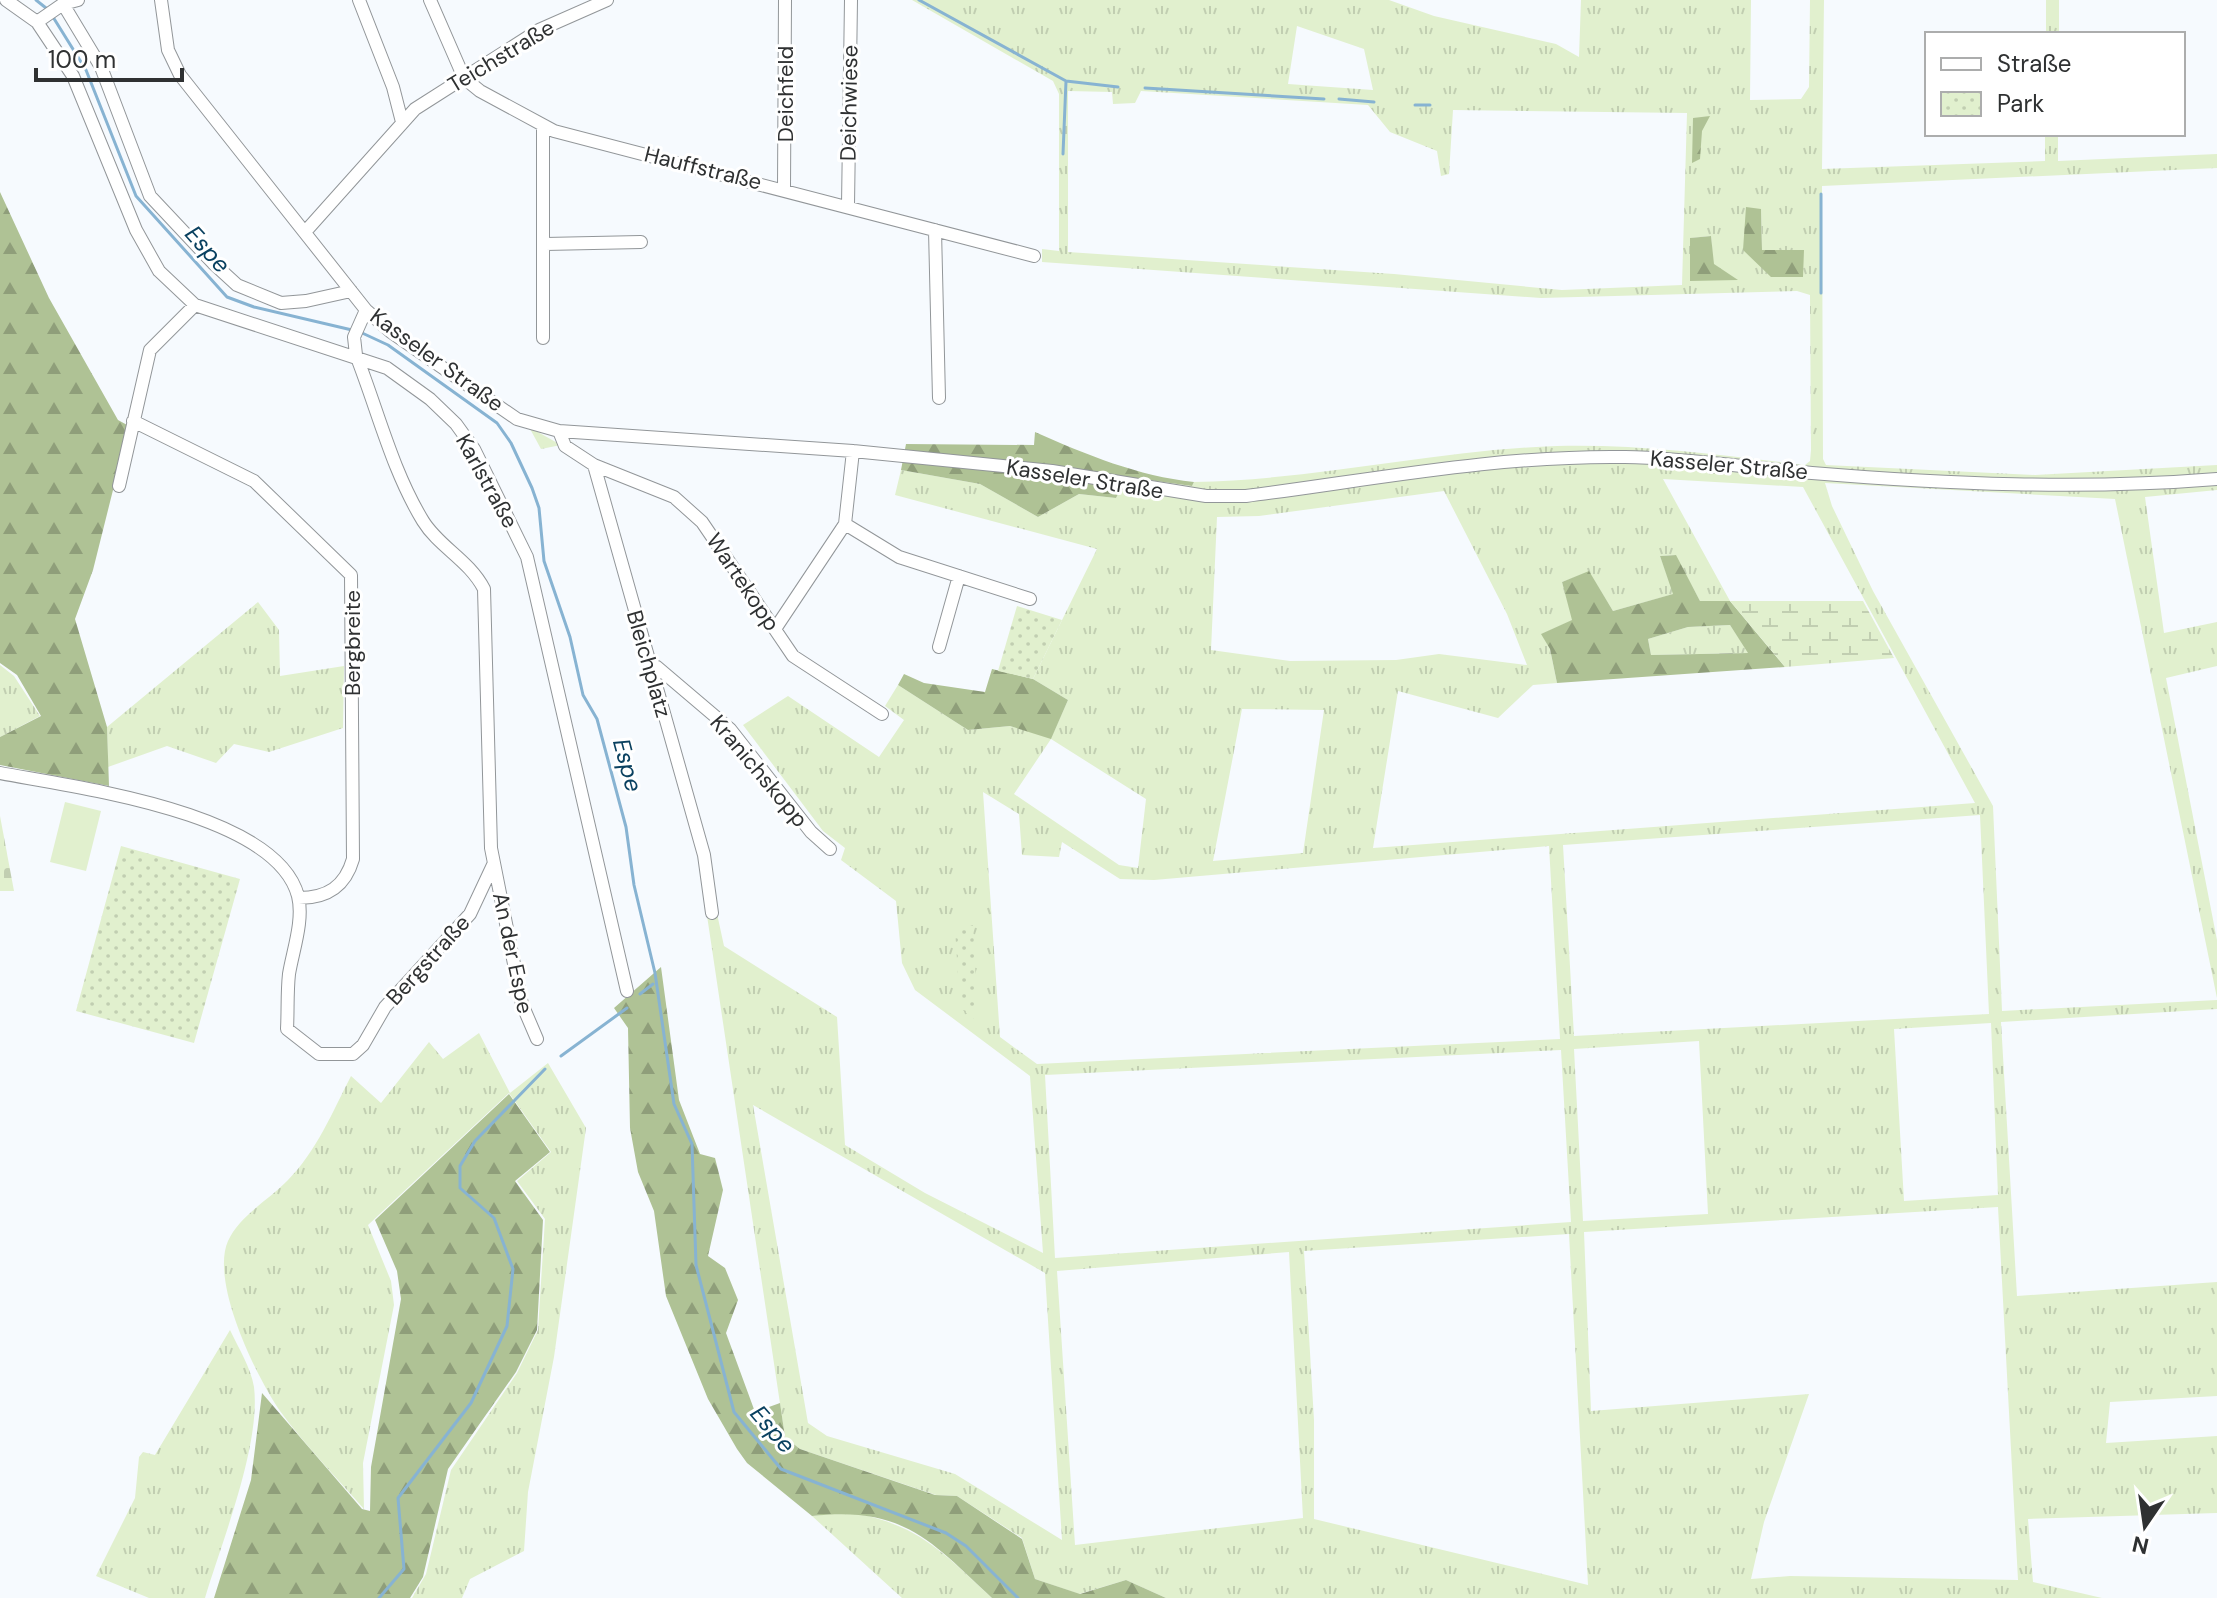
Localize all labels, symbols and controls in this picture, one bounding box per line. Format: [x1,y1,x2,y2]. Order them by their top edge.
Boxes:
street label: Teichstraße [442,13,560,99]
scale bar [36,32,182,82]
legend [1925,32,2185,136]
text: 100 m [48,44,116,75]
street label: Deichwiese [833,45,865,161]
street label: Deichfeld [771,46,800,142]
text: Straße [1997,48,2071,79]
text: Park [1997,88,2044,119]
street label: Hauffstraße [641,139,765,197]
water label: Espe [178,219,238,279]
street label: Kasseler Straße [364,302,510,418]
street label: Karlstraße [449,429,525,533]
street label: Kasseler Straße [1649,444,1809,486]
street label: Kasseler Straße [1004,452,1166,506]
street label: Wartekopp [700,527,786,637]
street label: Bergbreite [338,590,367,696]
street label: Bleichplatz [620,607,678,721]
street label: Kranichskopp [704,709,814,833]
water label: Espe [606,735,650,795]
street label: An der Espe [486,890,540,1016]
street label: Bergstraße [380,909,476,1011]
water label: Espe [744,1399,802,1459]
north arrow [2105,1486,2185,1566]
text: N [2130,1529,2152,1561]

